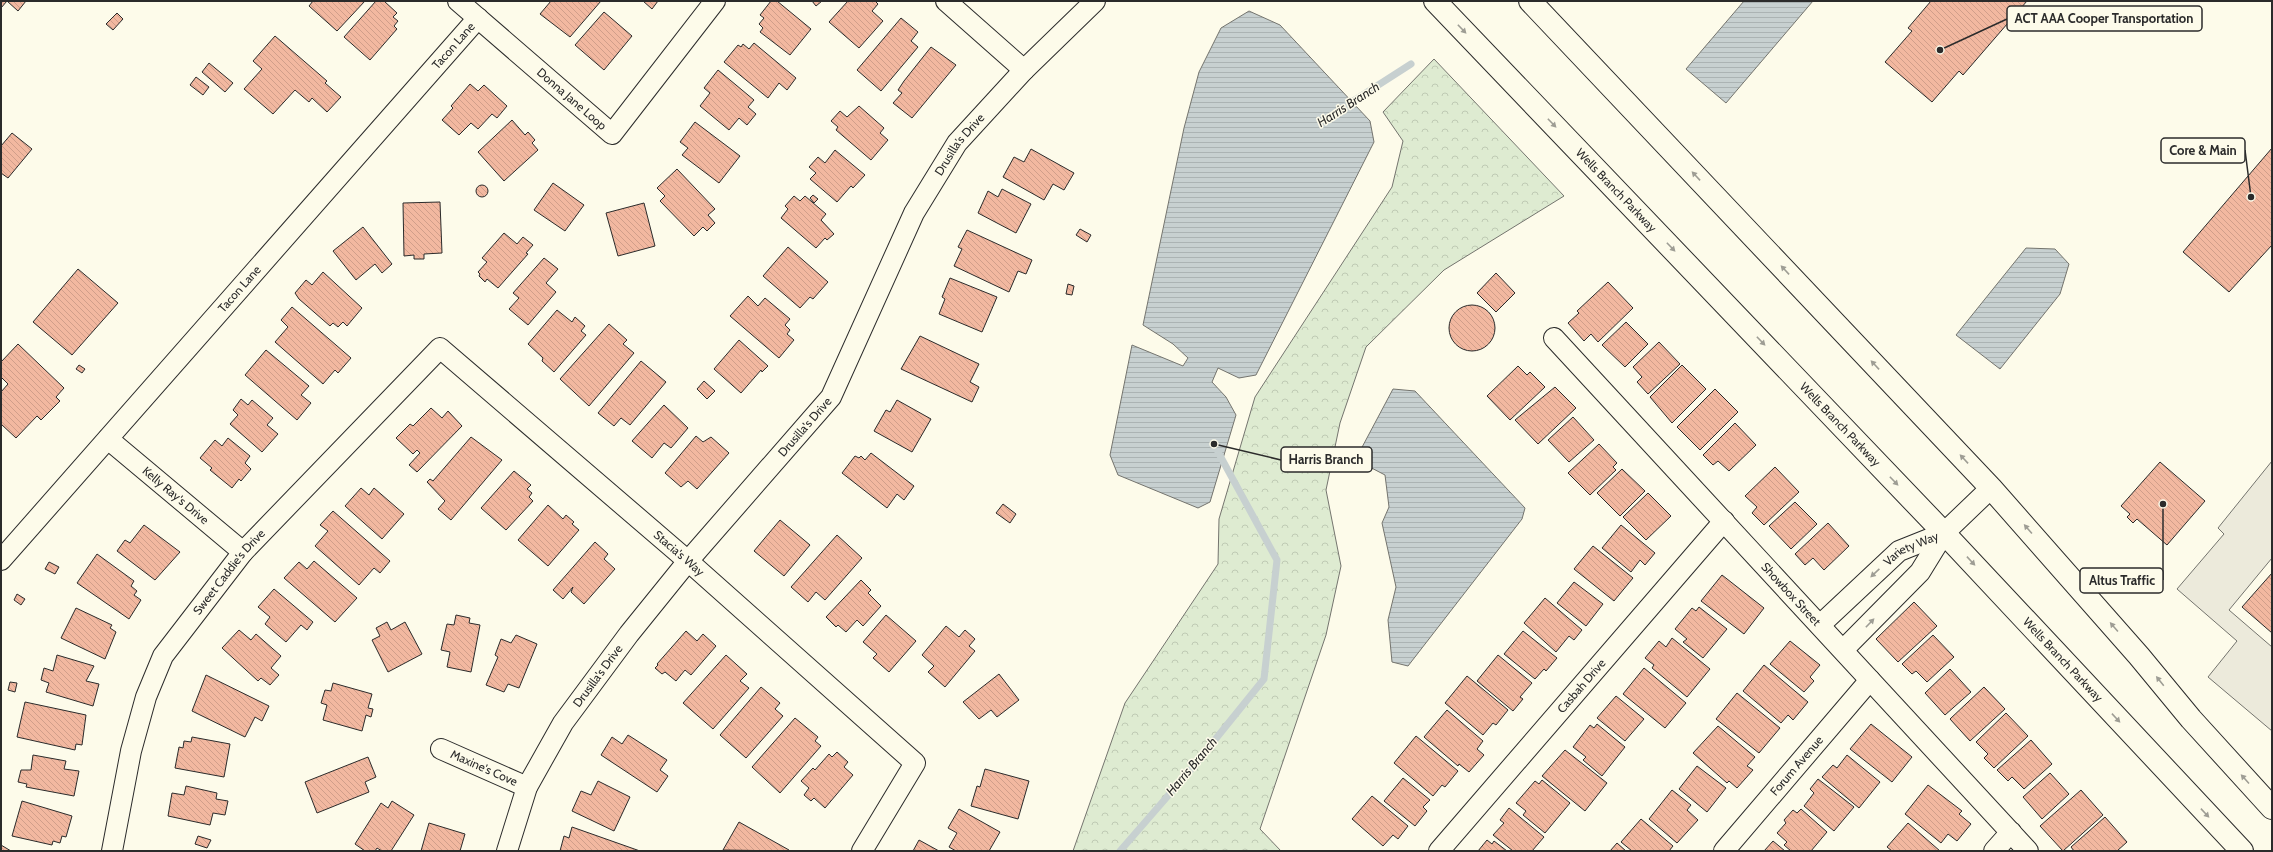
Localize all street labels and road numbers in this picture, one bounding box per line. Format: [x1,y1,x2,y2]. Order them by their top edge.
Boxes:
street label: Tacon Lane [429,19,478,72]
street label: Donna Jane Loop [534,64,610,133]
street label: Drusilla's Drive [931,110,987,178]
street label: Wells Branch Parkway [1573,145,1660,235]
street label: Tacon Lane [214,262,264,315]
street label: Wells Branch Parkway [1797,379,1884,469]
street label: Drusilla's Drive [775,394,834,459]
street label: Kelly Ray's Drive [139,463,212,527]
street label: Sweet Caddie's Drive [189,526,268,618]
street label: Stacia's Way [651,527,708,579]
street label: Variety Way [1880,528,1941,569]
street label: Showbox Street [1758,559,1824,629]
street label: Wells Branch Parkway [2020,614,2106,705]
street label: Drusilla's Drive [569,642,626,710]
street label: Casbah Drive [1554,656,1609,716]
street label: Forum Avenue [1767,733,1826,798]
street label: Maxine's Cove [448,746,520,789]

